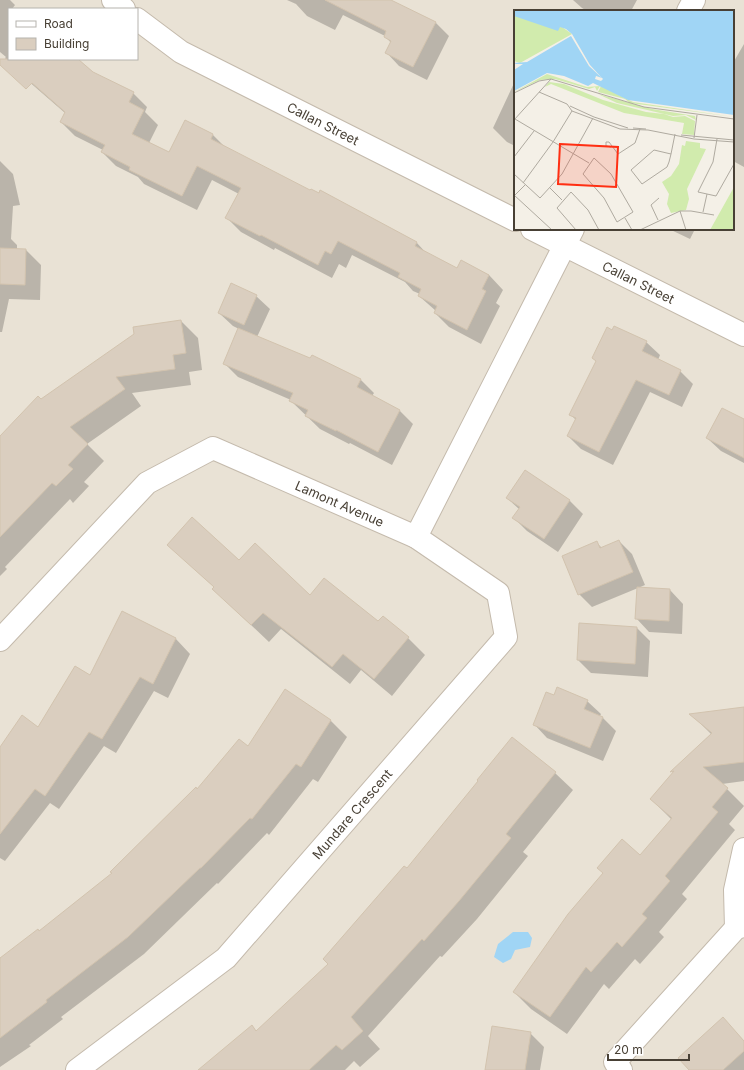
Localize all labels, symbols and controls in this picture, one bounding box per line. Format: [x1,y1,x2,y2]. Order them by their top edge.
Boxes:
legend [8,8,138,60]
inset map [514,10,734,230]
text: Road [44,16,73,31]
text: Building [44,36,89,51]
street label: Callan Street [284,99,362,148]
street label: Callan Street [600,258,677,307]
street label: Lamont Avenue [293,477,386,530]
street label: Mundare Crescent [309,766,395,862]
scale bar [608,1036,689,1062]
text: 20 m [614,1042,643,1057]

